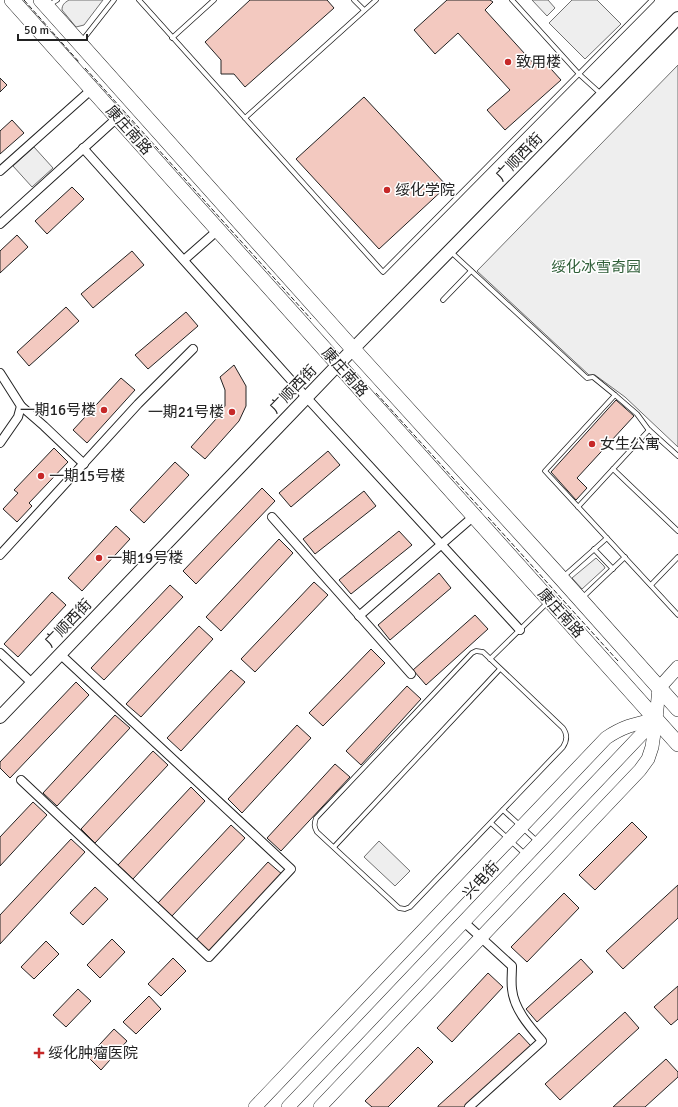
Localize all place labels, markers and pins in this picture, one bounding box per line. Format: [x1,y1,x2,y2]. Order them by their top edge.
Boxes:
place label: 致用楼 [516,53,561,71]
marker: 致用楼 [503,57,513,67]
place label: 绥化学院 [395,181,455,199]
marker: 绥化学院 [382,185,392,195]
place label: 一期16号楼 [20,401,96,419]
place label: 一期21号楼 [148,403,224,421]
marker: 一期16号楼 [99,405,109,415]
marker: 一期21号楼 [227,407,237,417]
place label: 女生公寓 [600,435,660,453]
marker: 女生公寓 [587,439,597,449]
place label: 一期15号楼 [49,467,125,485]
marker: 一期15号楼 [36,471,46,481]
place label: 一期19号楼 [107,549,183,567]
marker: 一期19号楼 [94,553,104,563]
place label: 绥化肿瘤医院 [48,1044,138,1062]
marker: 绥化肿瘤医院 [33,1047,45,1059]

